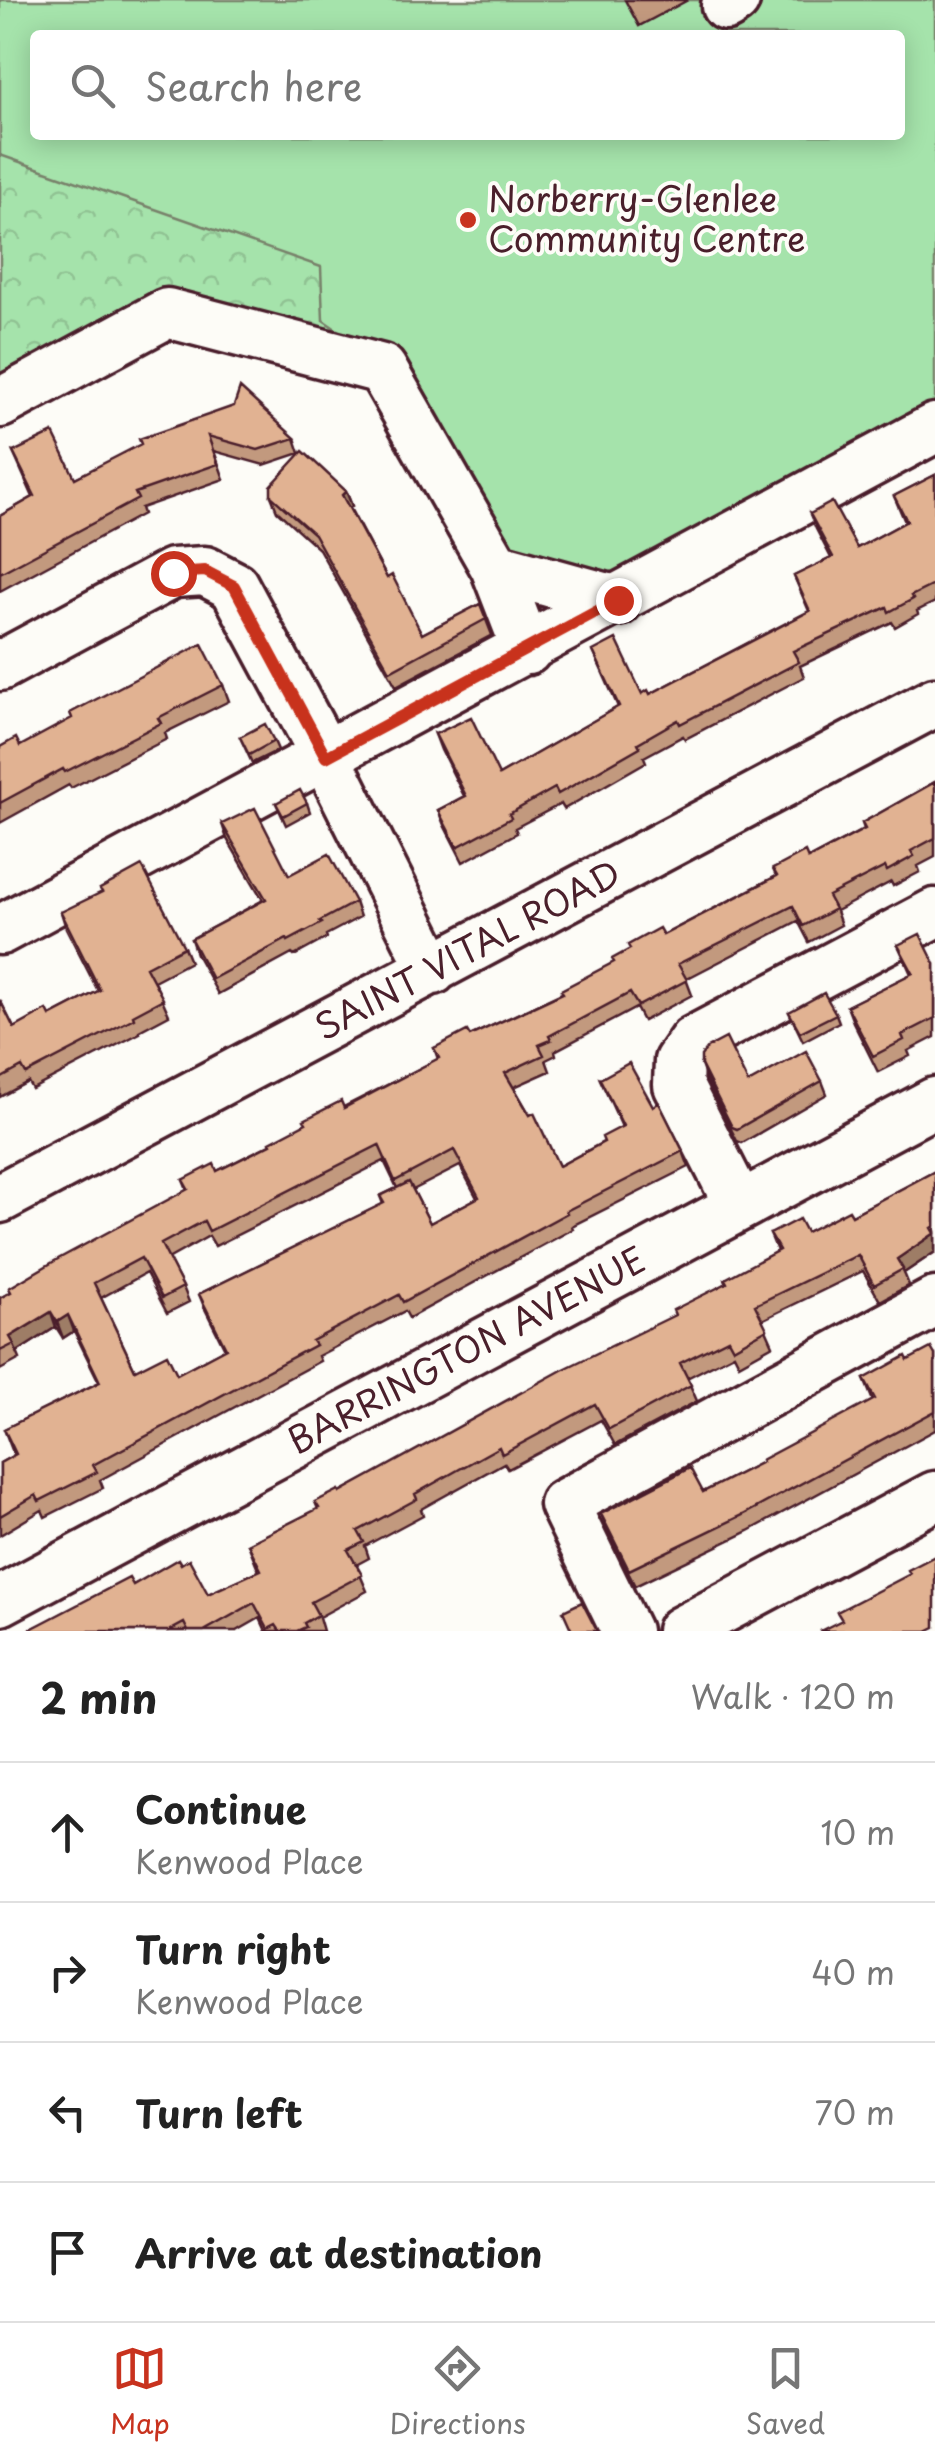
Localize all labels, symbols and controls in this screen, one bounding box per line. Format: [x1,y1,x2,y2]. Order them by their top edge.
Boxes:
search box [30,30,905,140]
text: Search here [145,57,362,114]
icon: search [65,58,120,113]
place label: Norberry-Glenlee Community Centre [488,171,806,264]
marker: Norberry-Glenlee Community Centre [457,209,479,231]
route start [151,551,197,597]
route end [596,578,642,624]
street label: SAINT VITAL ROAD [304,846,629,1052]
street label: BARRINGTON AVENUE [277,1232,654,1466]
text: 2 min [40,1665,157,1728]
text: Walk · 120 m [691,1672,895,1720]
text: Continue [135,1780,306,1837]
icon: ahead [40,1805,95,1860]
text: 10 m [821,1808,895,1856]
text: Kenwood Place [135,1837,363,1885]
text: Turn right [135,1920,331,1977]
icon: right [40,1945,95,2000]
text: 40 m [811,1948,895,1996]
text: Kenwood Place [135,1977,363,2025]
text: Turn left [135,2084,303,2141]
icon: left [40,2085,95,2140]
text: 70 m [815,2088,895,2136]
text: Arrive at destination [135,2224,543,2281]
icon: arrive [40,2225,95,2280]
tab: Map [110,2341,170,2444]
tab: Directions [390,2341,526,2444]
tab: Saved [746,2341,825,2444]

